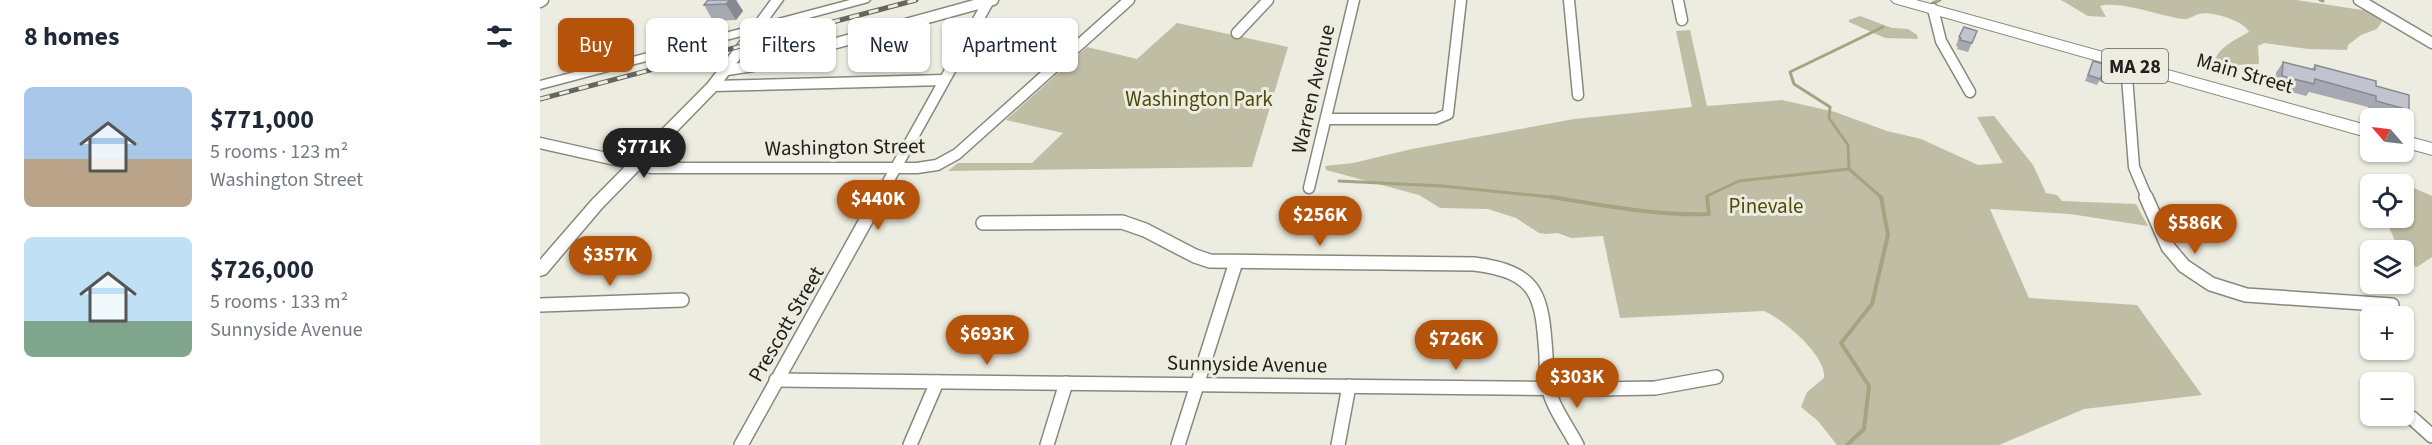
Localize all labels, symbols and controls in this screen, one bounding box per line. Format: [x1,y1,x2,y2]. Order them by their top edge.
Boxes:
text: 8 homes [24,18,119,55]
chip: Buy [558,18,634,72]
chip: Rent [646,18,728,72]
chip: Filters [740,18,836,72]
chip: New [848,18,930,72]
chip: Apartment [942,18,1078,72]
icon: filters [483,20,516,53]
street label: Warren Avenue [1284,21,1342,157]
street label: Main Street [2193,45,2297,101]
road number: MA 28 [2102,49,2168,83]
park label: Washington Park [1125,84,1273,114]
text: $771,000 [210,101,314,138]
north arrow [2360,108,2414,162]
map controls [2360,108,2414,426]
icon: home [72,111,144,183]
pin: $771K [602,128,686,179]
street label: Washington Street [764,131,926,163]
text: $771K [617,133,671,161]
text: 5 rooms · 123 m² [210,138,348,166]
text: Washington Street [210,166,363,194]
button: locate [2360,174,2414,228]
pin: $440K [836,180,920,231]
text: $440K [851,185,905,213]
park label: Pinevale [1729,191,1803,221]
pin: $256K [1278,196,1362,247]
text: $256K [1293,201,1347,229]
pin: $586K [2153,204,2237,255]
text: $586K [2168,209,2222,237]
pin: $357K [568,236,652,287]
button: layers [2360,240,2414,294]
text: $357K [583,241,637,269]
text: $726,000 [210,251,314,288]
icon: home [72,261,144,333]
street label: Prescott Street [741,261,831,387]
text: 5 rooms · 133 m² [210,288,348,316]
button: + [2360,306,2414,360]
pin: $693K [945,315,1029,366]
text: Sunnyside Avenue [210,316,363,344]
text: $693K [960,320,1014,348]
pin: $726K [1414,320,1498,371]
text: $726K [1429,325,1483,353]
street label: Sunnyside Avenue [1167,348,1327,380]
pin: $303K [1535,358,1619,409]
text: $303K [1550,363,1604,391]
button: − [2360,372,2414,426]

